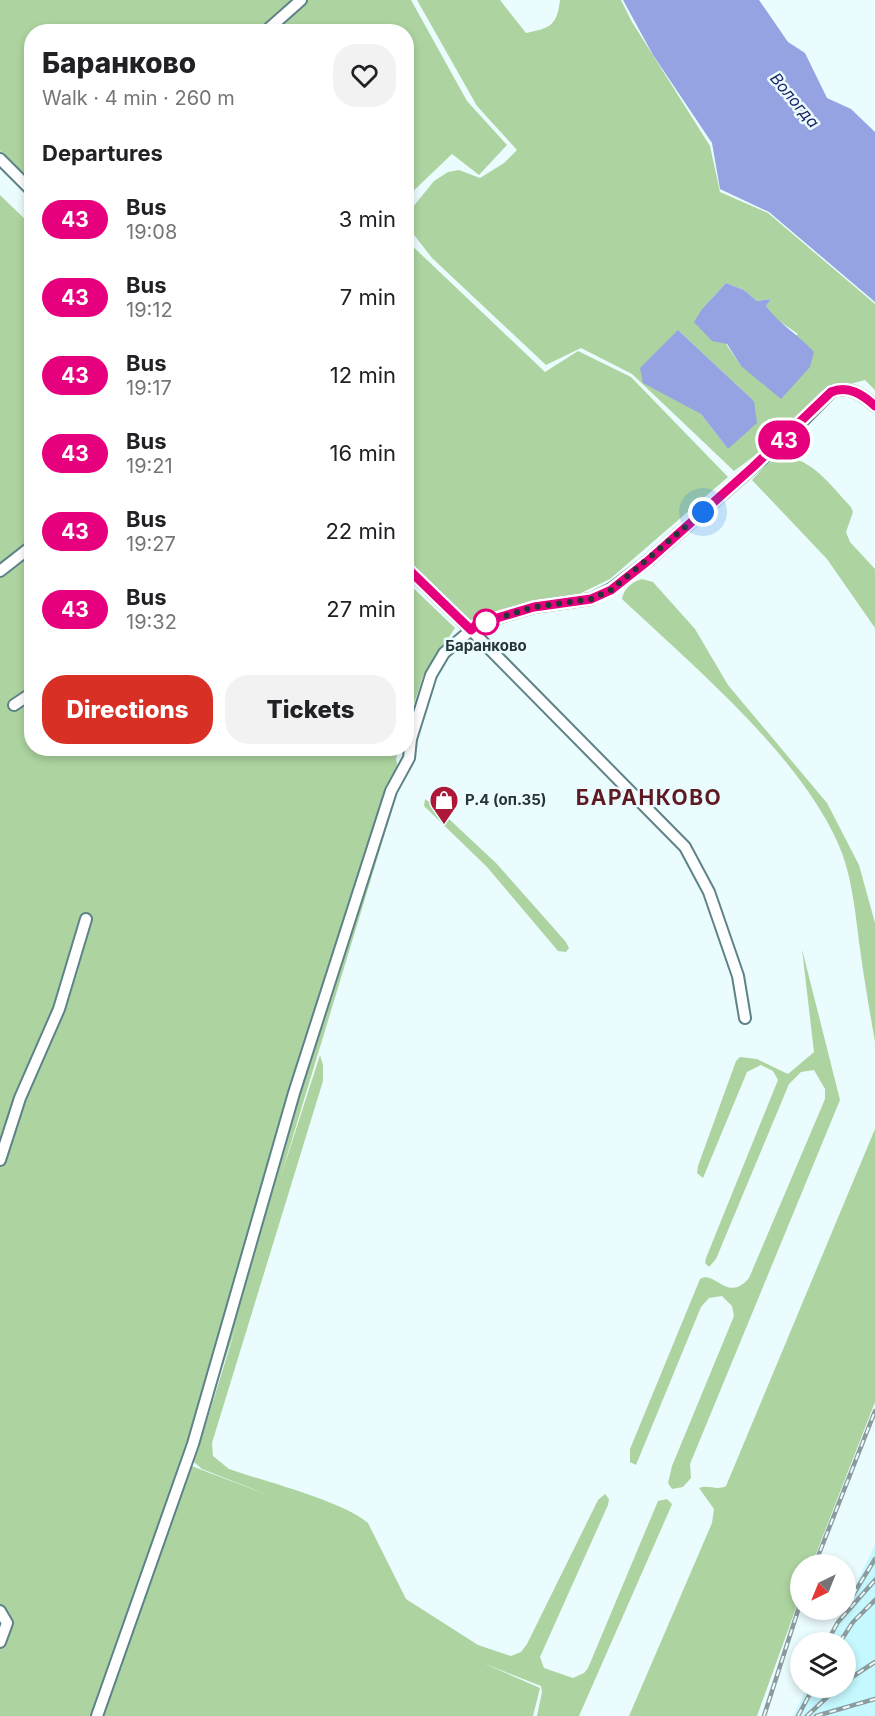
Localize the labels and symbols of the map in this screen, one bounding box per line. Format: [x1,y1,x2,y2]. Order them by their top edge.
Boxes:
water label: Вологда [766,68,824,132]
line badge: 43 [757,420,811,460]
your location [688,497,718,527]
marker: Баранково [473,609,499,635]
place label: Баранково [445,636,527,655]
shop icon: Р.4 (оп.35) [428,784,460,826]
district label: БАРАНКОВО [576,785,722,810]
place label: Р.4 (оп.35) [465,790,546,809]
north arrow [790,1554,856,1620]

